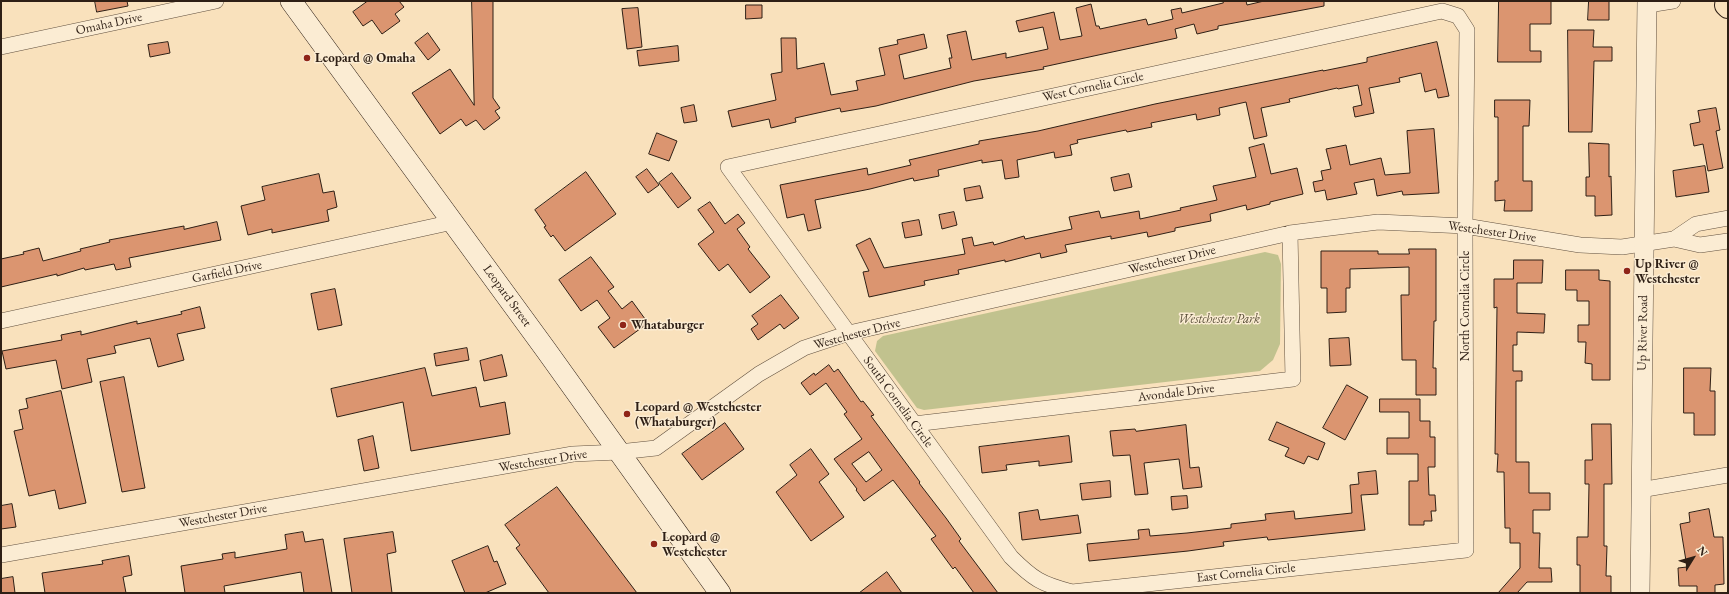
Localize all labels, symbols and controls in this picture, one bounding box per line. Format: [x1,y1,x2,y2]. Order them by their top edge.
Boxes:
street label: Omaha Drive [74,9,144,39]
place label: Leopard @ Omaha [315,50,415,66]
marker: Leopard @ Omaha [302,53,312,63]
street label: West Cornelia Circle [1041,69,1145,105]
street label: Westchester Drive [1447,218,1537,246]
street label: Westchester Drive [1127,242,1217,278]
street label: North Cornelia Circle [1457,251,1473,361]
place label: Up River @ Westchester [1635,256,1700,287]
street label: Garfield Drive [191,257,263,287]
street label: Leopard Street [479,262,535,330]
marker: Up River @ Westchester [1622,266,1632,276]
street label: Up River Road [1635,295,1651,371]
park label: Westchester Park [1178,311,1260,327]
street label: Westchester Drive [812,315,902,353]
place label: Whataburger [631,317,704,333]
marker: Whataburger [618,320,628,330]
street label: South Cornelia Circle [860,353,936,451]
street label: Avondale Drive [1137,381,1215,405]
place label: Leopard @ Westchester (Whataburger) [635,399,761,430]
marker: Leopard @ Westchester (Whataburger) [622,409,632,419]
street label: Westchester Drive [498,446,588,476]
street label: Westchester Drive [178,501,268,531]
place label: Leopard @ Westchester [662,529,727,560]
north arrow [1673,538,1713,578]
marker: Leopard @ Westchester [649,539,659,549]
text: N [1694,543,1711,559]
street label: East Cornelia Circle [1196,560,1296,586]

